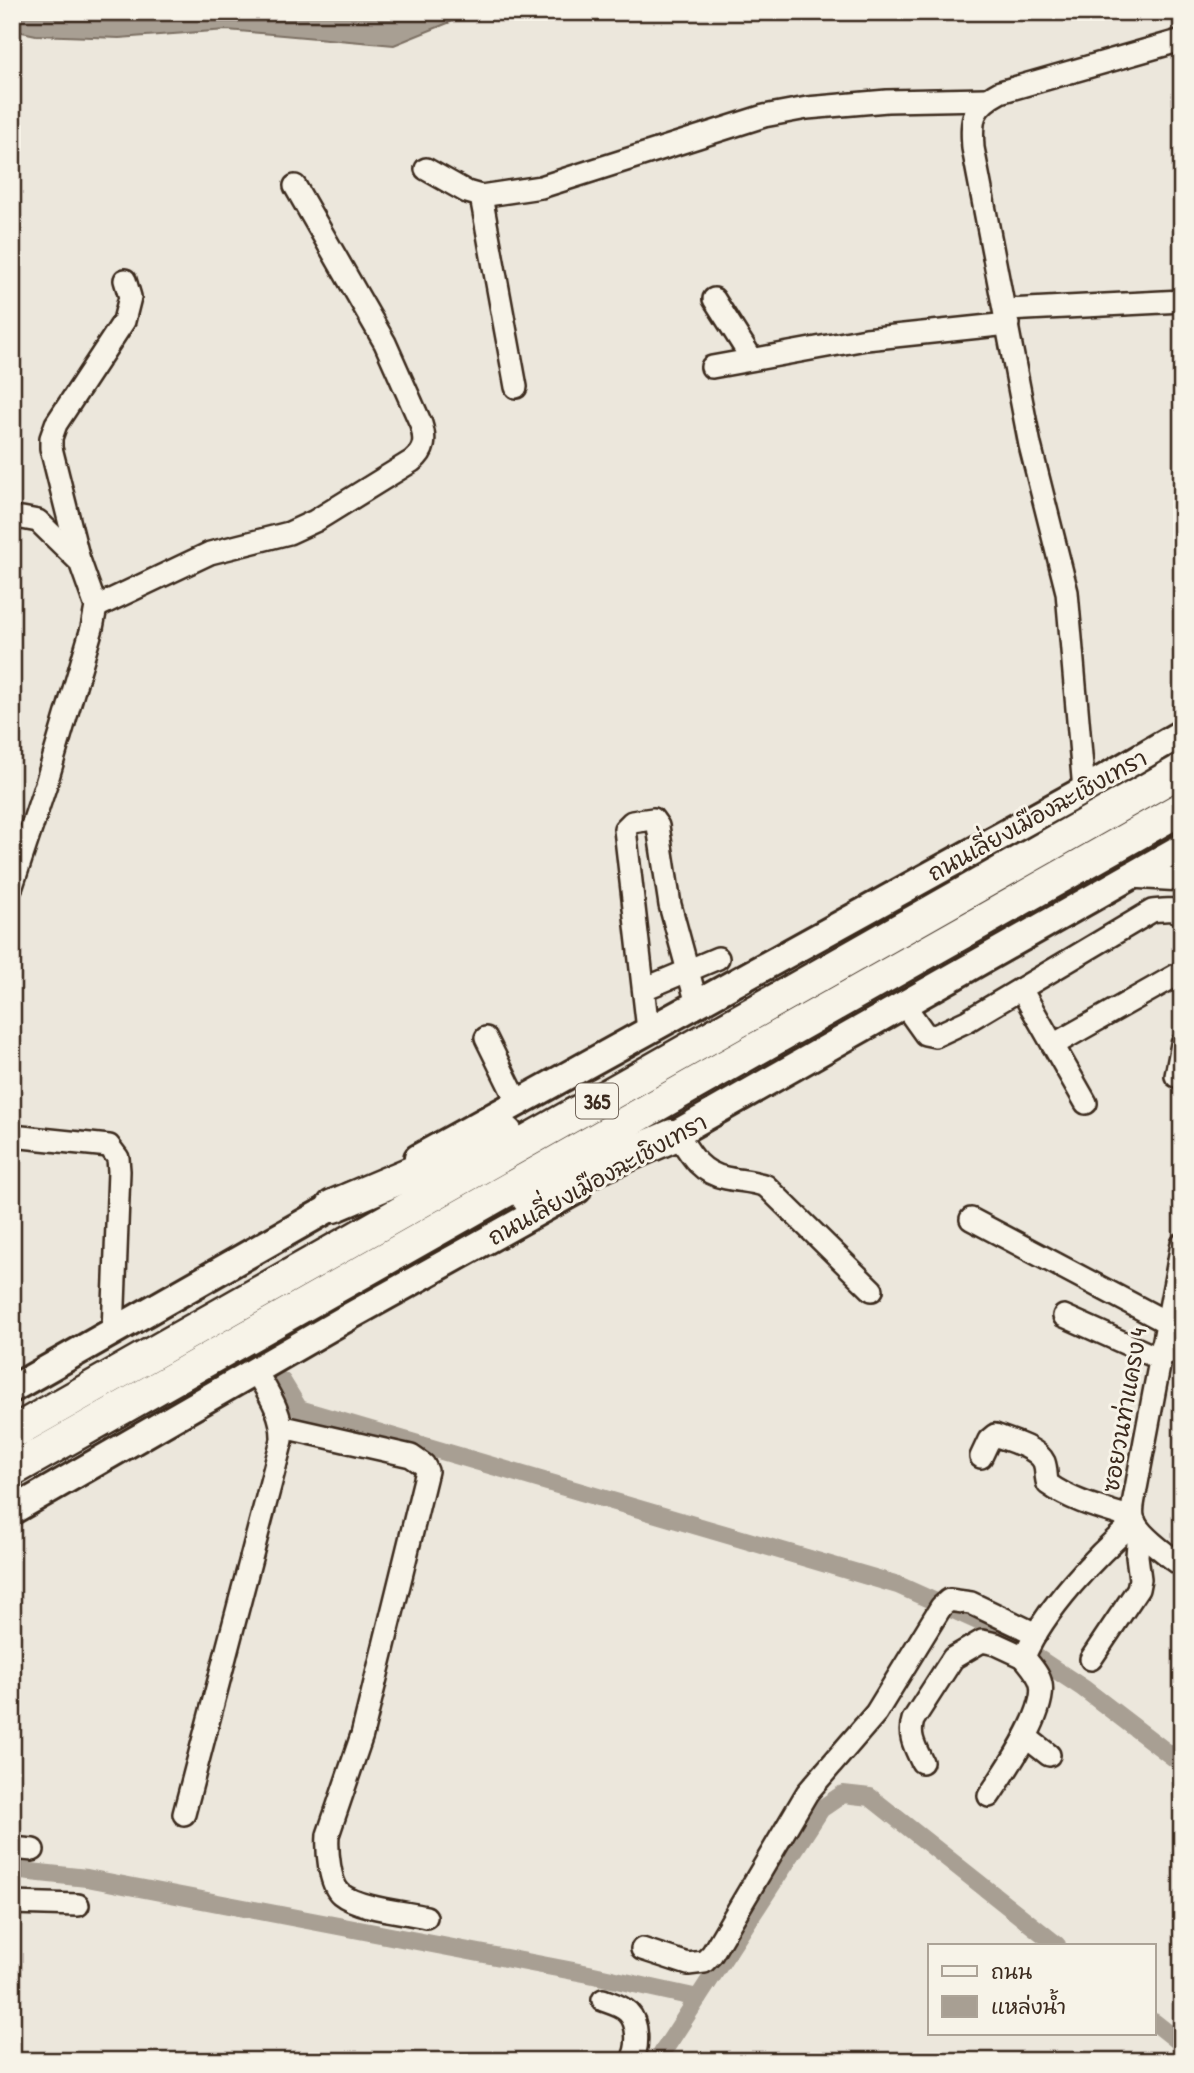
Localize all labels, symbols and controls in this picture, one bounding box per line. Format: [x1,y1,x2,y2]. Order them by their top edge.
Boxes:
street label: ถนนเลี่ยงเมืองฉะเชิงเทรา [919,737,1152,888]
road number: 365 [576,1084,618,1118]
street label: ถนนเลี่ยงเมืองฉะเชิงเทรา [479,1101,712,1252]
street label: ซอยวนท่าแครง 4 [1094,1325,1154,1495]
legend [928,1944,1156,2035]
text: ถนน [991,1957,1032,1986]
text: แหล่งน้ำ [991,1988,1066,2021]

